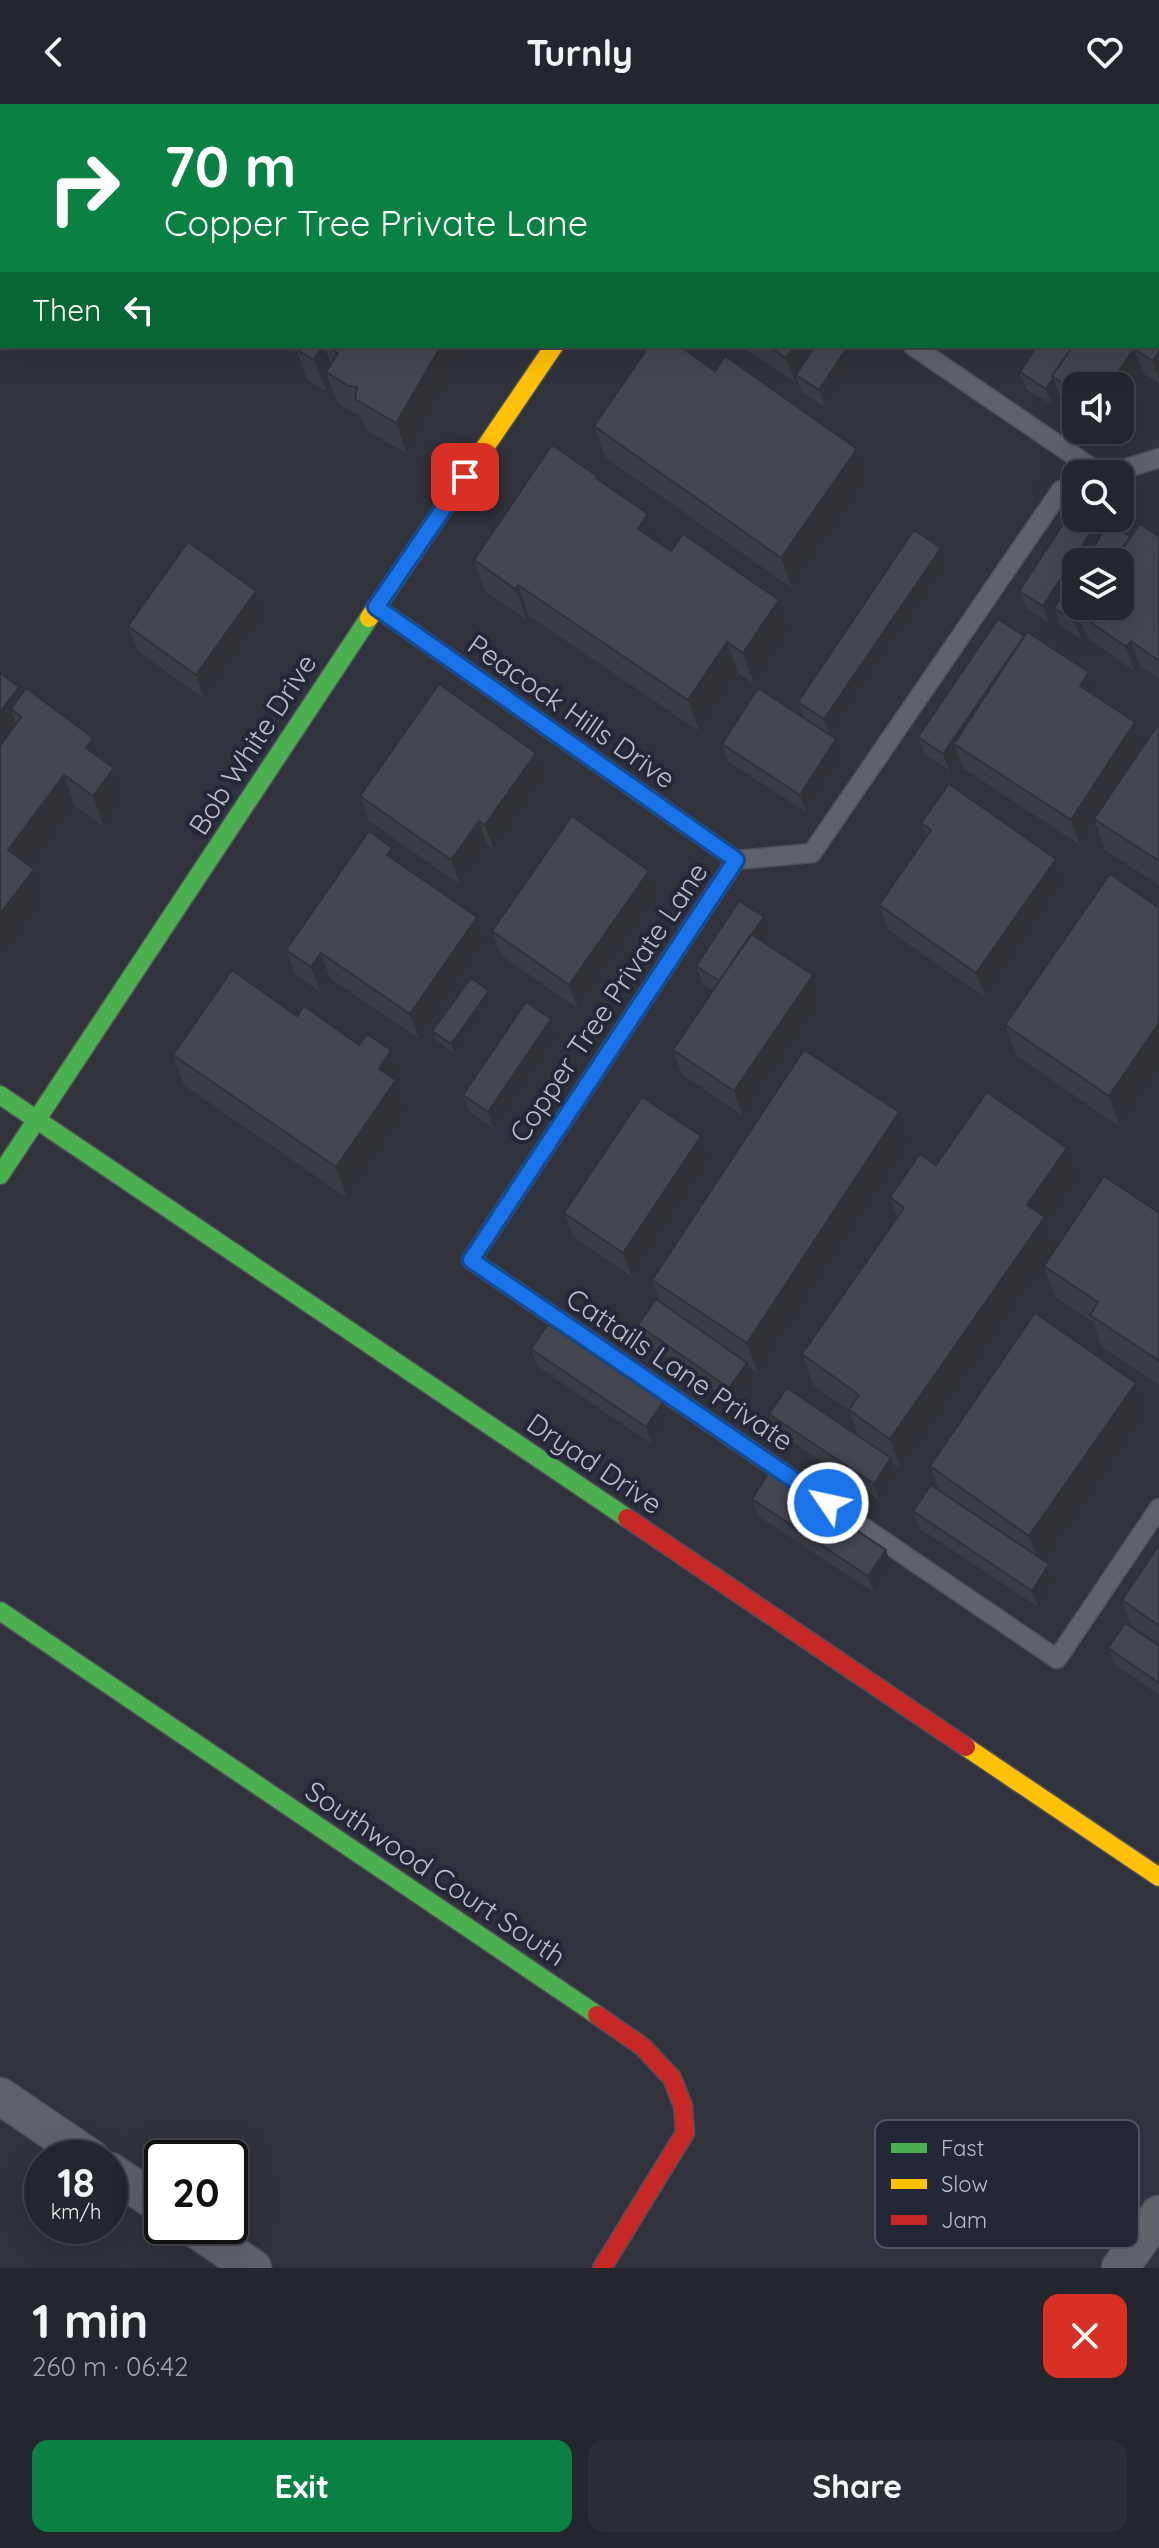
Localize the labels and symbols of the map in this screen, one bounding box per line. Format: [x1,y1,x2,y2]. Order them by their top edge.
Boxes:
pin [431,443,499,511]
street label: Peacock Hills Drive [462,626,682,796]
street label: Bob White Drive [180,647,324,841]
street label: Copper Tree Private Lane [501,855,715,1149]
street label: Cattails Lane Private [560,1280,800,1458]
street label: Dryad Drive [521,1405,669,1521]
position arrow [786,1461,870,1545]
street label: Southwood Court South [299,1773,573,1973]
legend [875,2120,1139,2248]
text: Fast [941,2134,984,2162]
speed limit sign: 20 [144,2140,248,2244]
text: Slow [941,2170,988,2198]
text: Jam [941,2206,987,2234]

